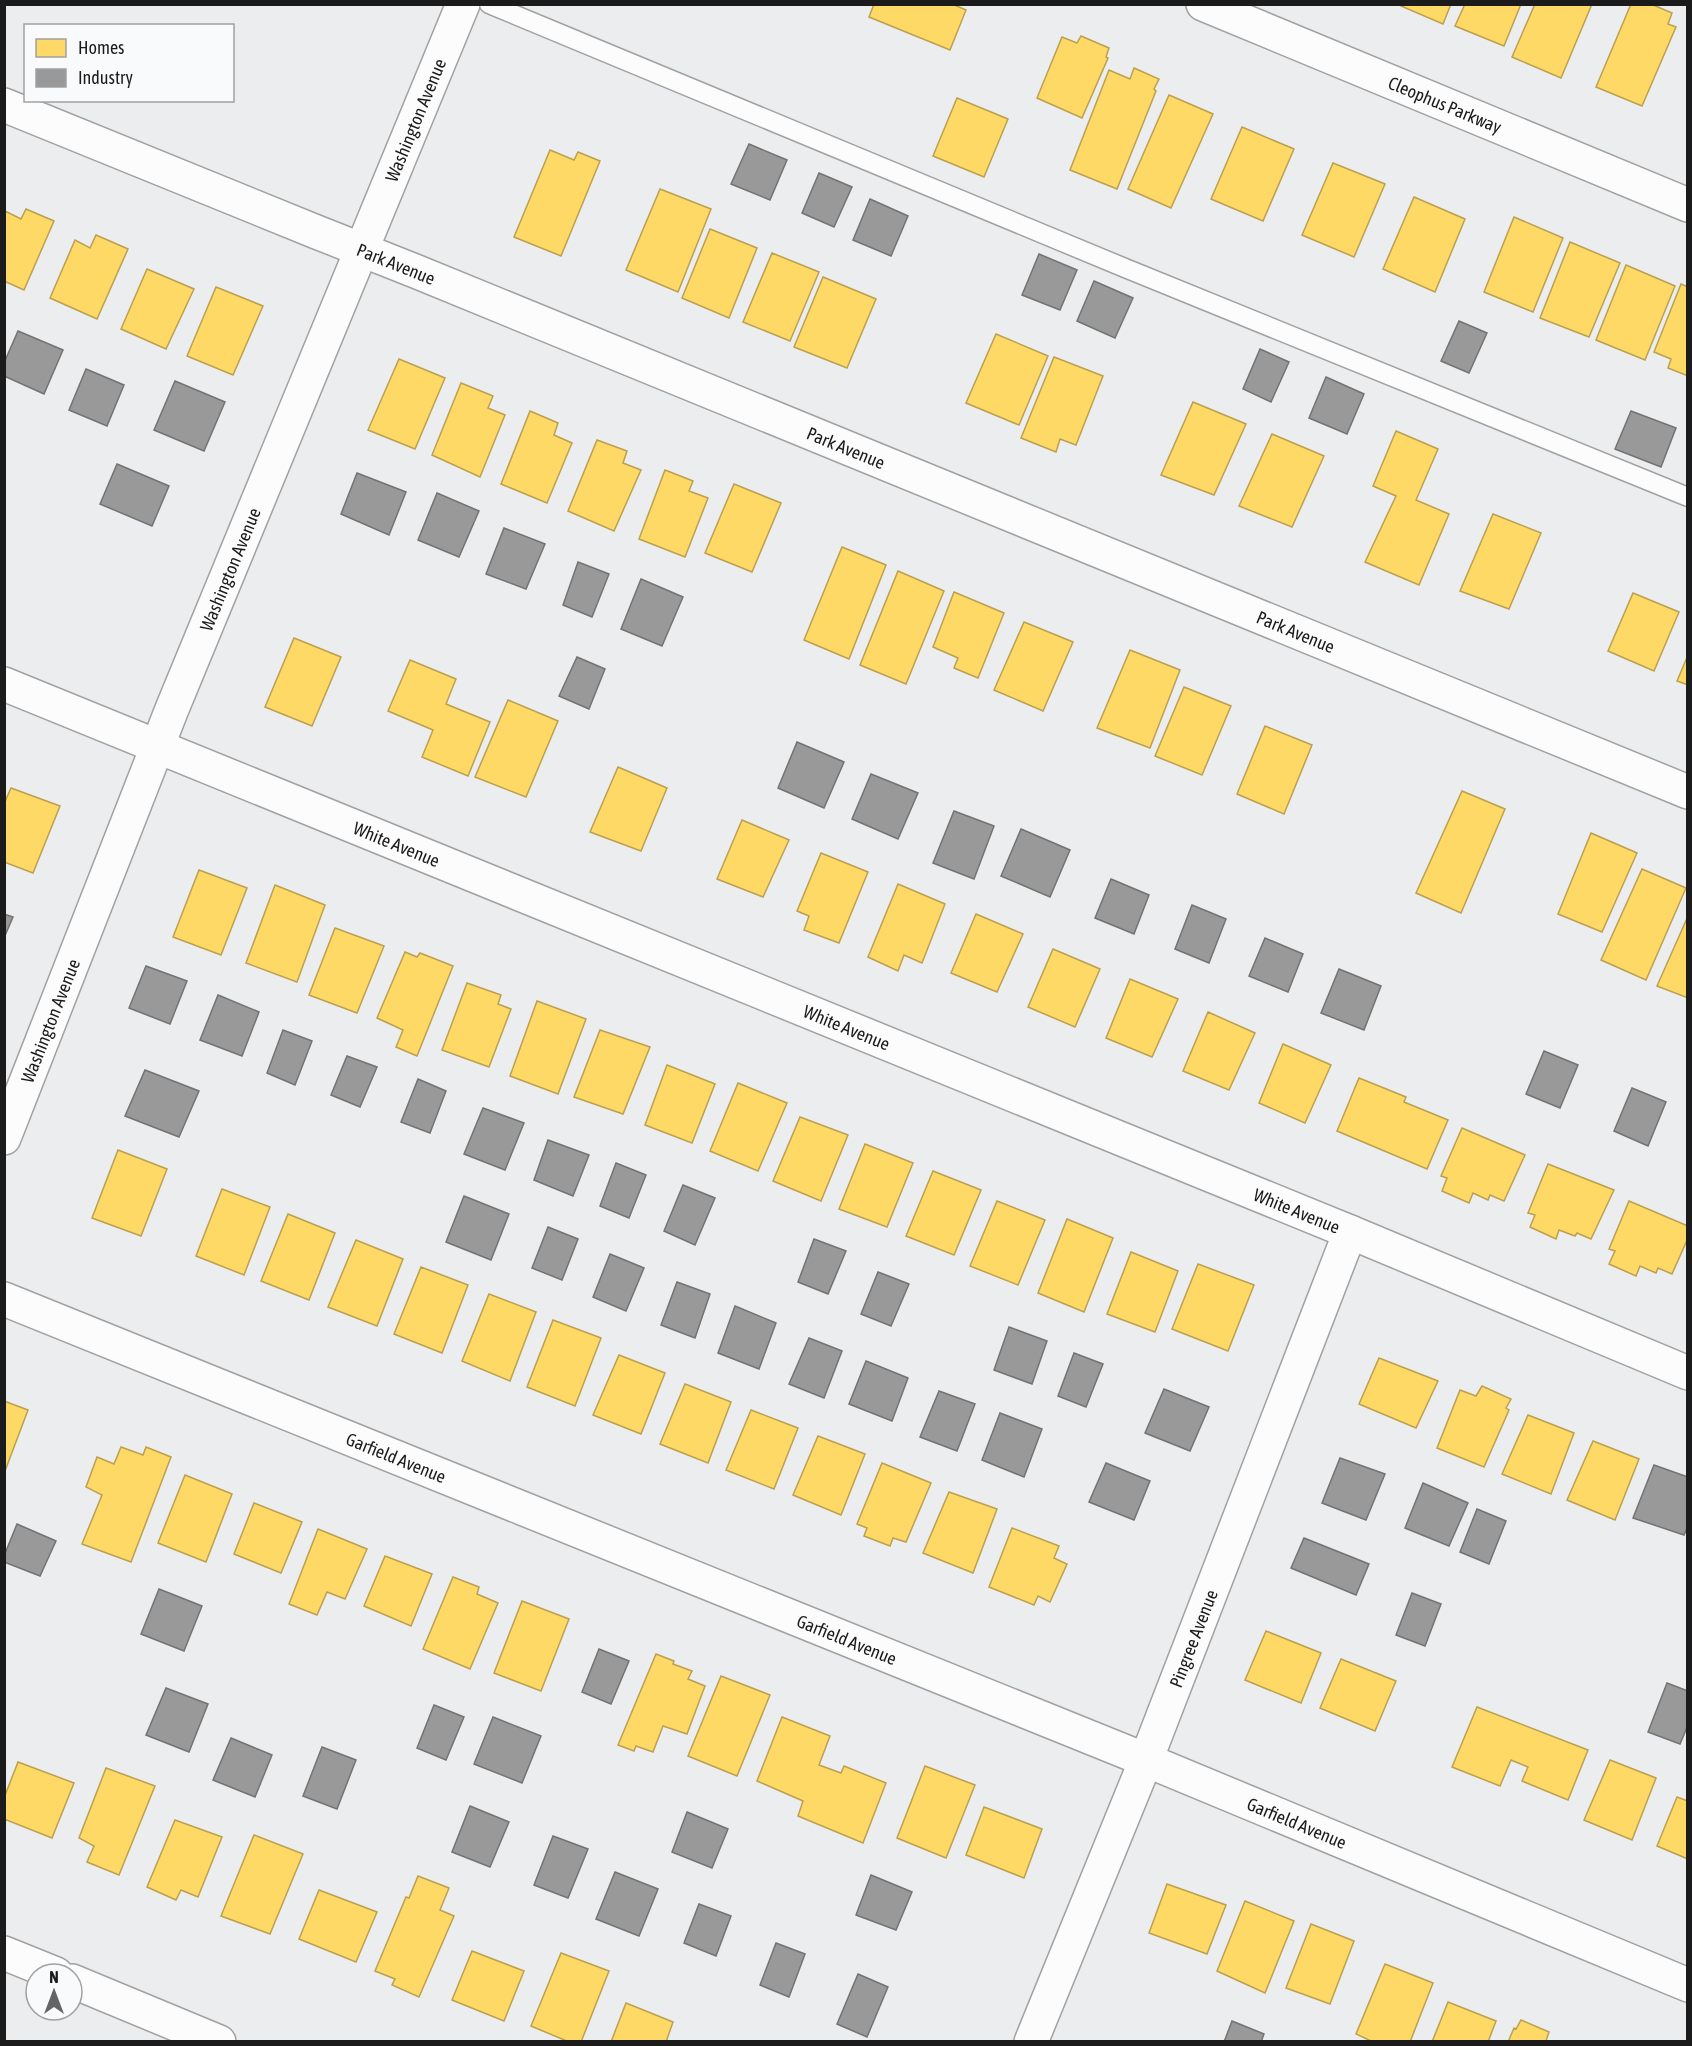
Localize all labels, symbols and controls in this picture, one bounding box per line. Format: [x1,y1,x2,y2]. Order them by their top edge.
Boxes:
legend [24,24,234,102]
text: Homes [78,37,124,58]
street label: Washington Avenue [380,55,450,185]
text: Industry [78,67,133,88]
street label: Cleophus Parkway [1385,72,1505,137]
street label: Park Avenue [354,239,438,289]
street label: Park Avenue [804,422,888,473]
street label: Washington Avenue [195,505,264,634]
street label: Park Avenue [1254,606,1338,657]
street label: White Avenue [350,817,443,871]
street label: Washington Avenue [16,956,84,1086]
street label: White Avenue [800,1000,893,1054]
street label: White Avenue [1251,1183,1343,1237]
street label: Garfield Avenue [343,1428,449,1487]
street label: Pingree Avenue [1165,1586,1221,1690]
street label: Garfield Avenue [794,1610,900,1669]
street label: Garfield Avenue [1244,1793,1350,1853]
north arrow [24,1962,84,2022]
text: N [49,1968,59,1986]

